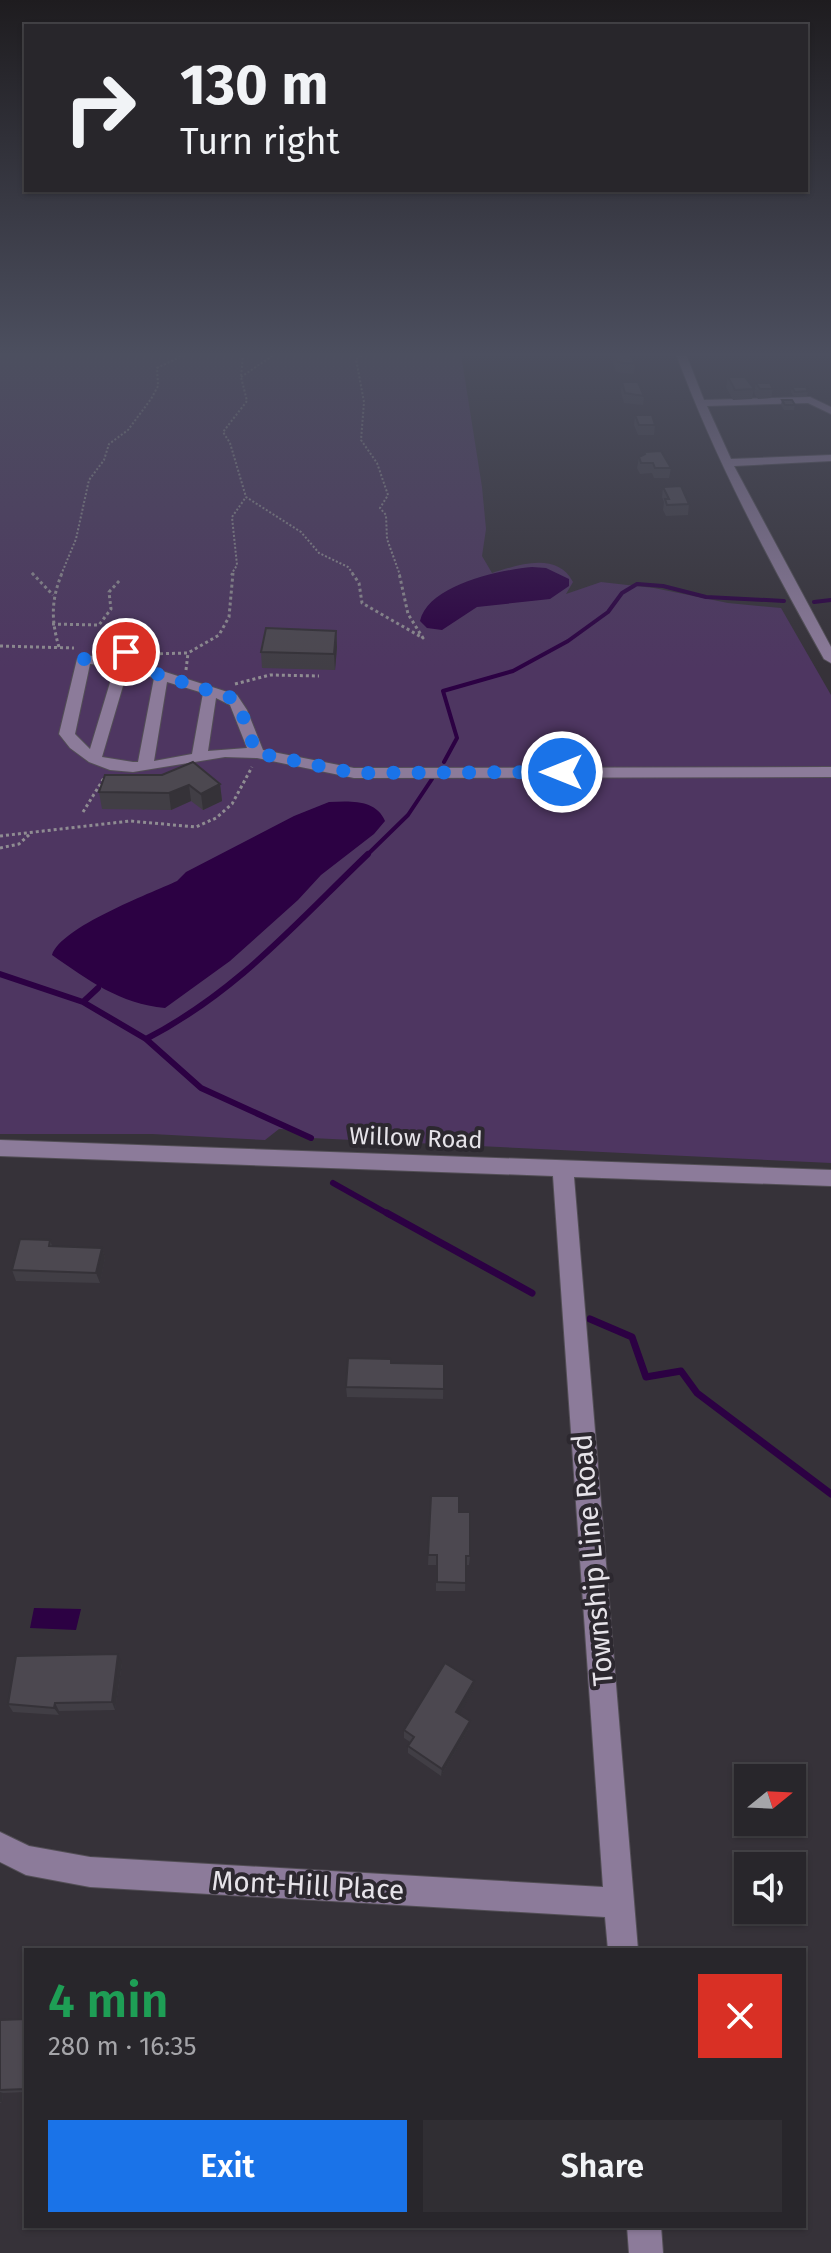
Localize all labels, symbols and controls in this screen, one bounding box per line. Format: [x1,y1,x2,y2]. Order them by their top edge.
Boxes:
text: 130 m [180,52,328,119]
icon: right [48,56,152,160]
text: Turn right [180,120,340,164]
pin [92,618,160,686]
icon: arrive [104,630,148,674]
position arrow [520,730,604,814]
street label: Willow Road [349,1122,483,1154]
street label: Township Line Road [565,1433,620,1687]
north arrow [734,1764,806,1836]
map controls [734,1764,806,1924]
button: sound [734,1852,806,1924]
street label: Mont-Hill Place [211,1864,405,1907]
text: 4 min [48,1972,168,2030]
button: close [698,1974,782,2058]
text: 280 m · 16:35 [48,2031,197,2062]
button: Exit [48,2120,407,2212]
button: Share [423,2120,782,2212]

